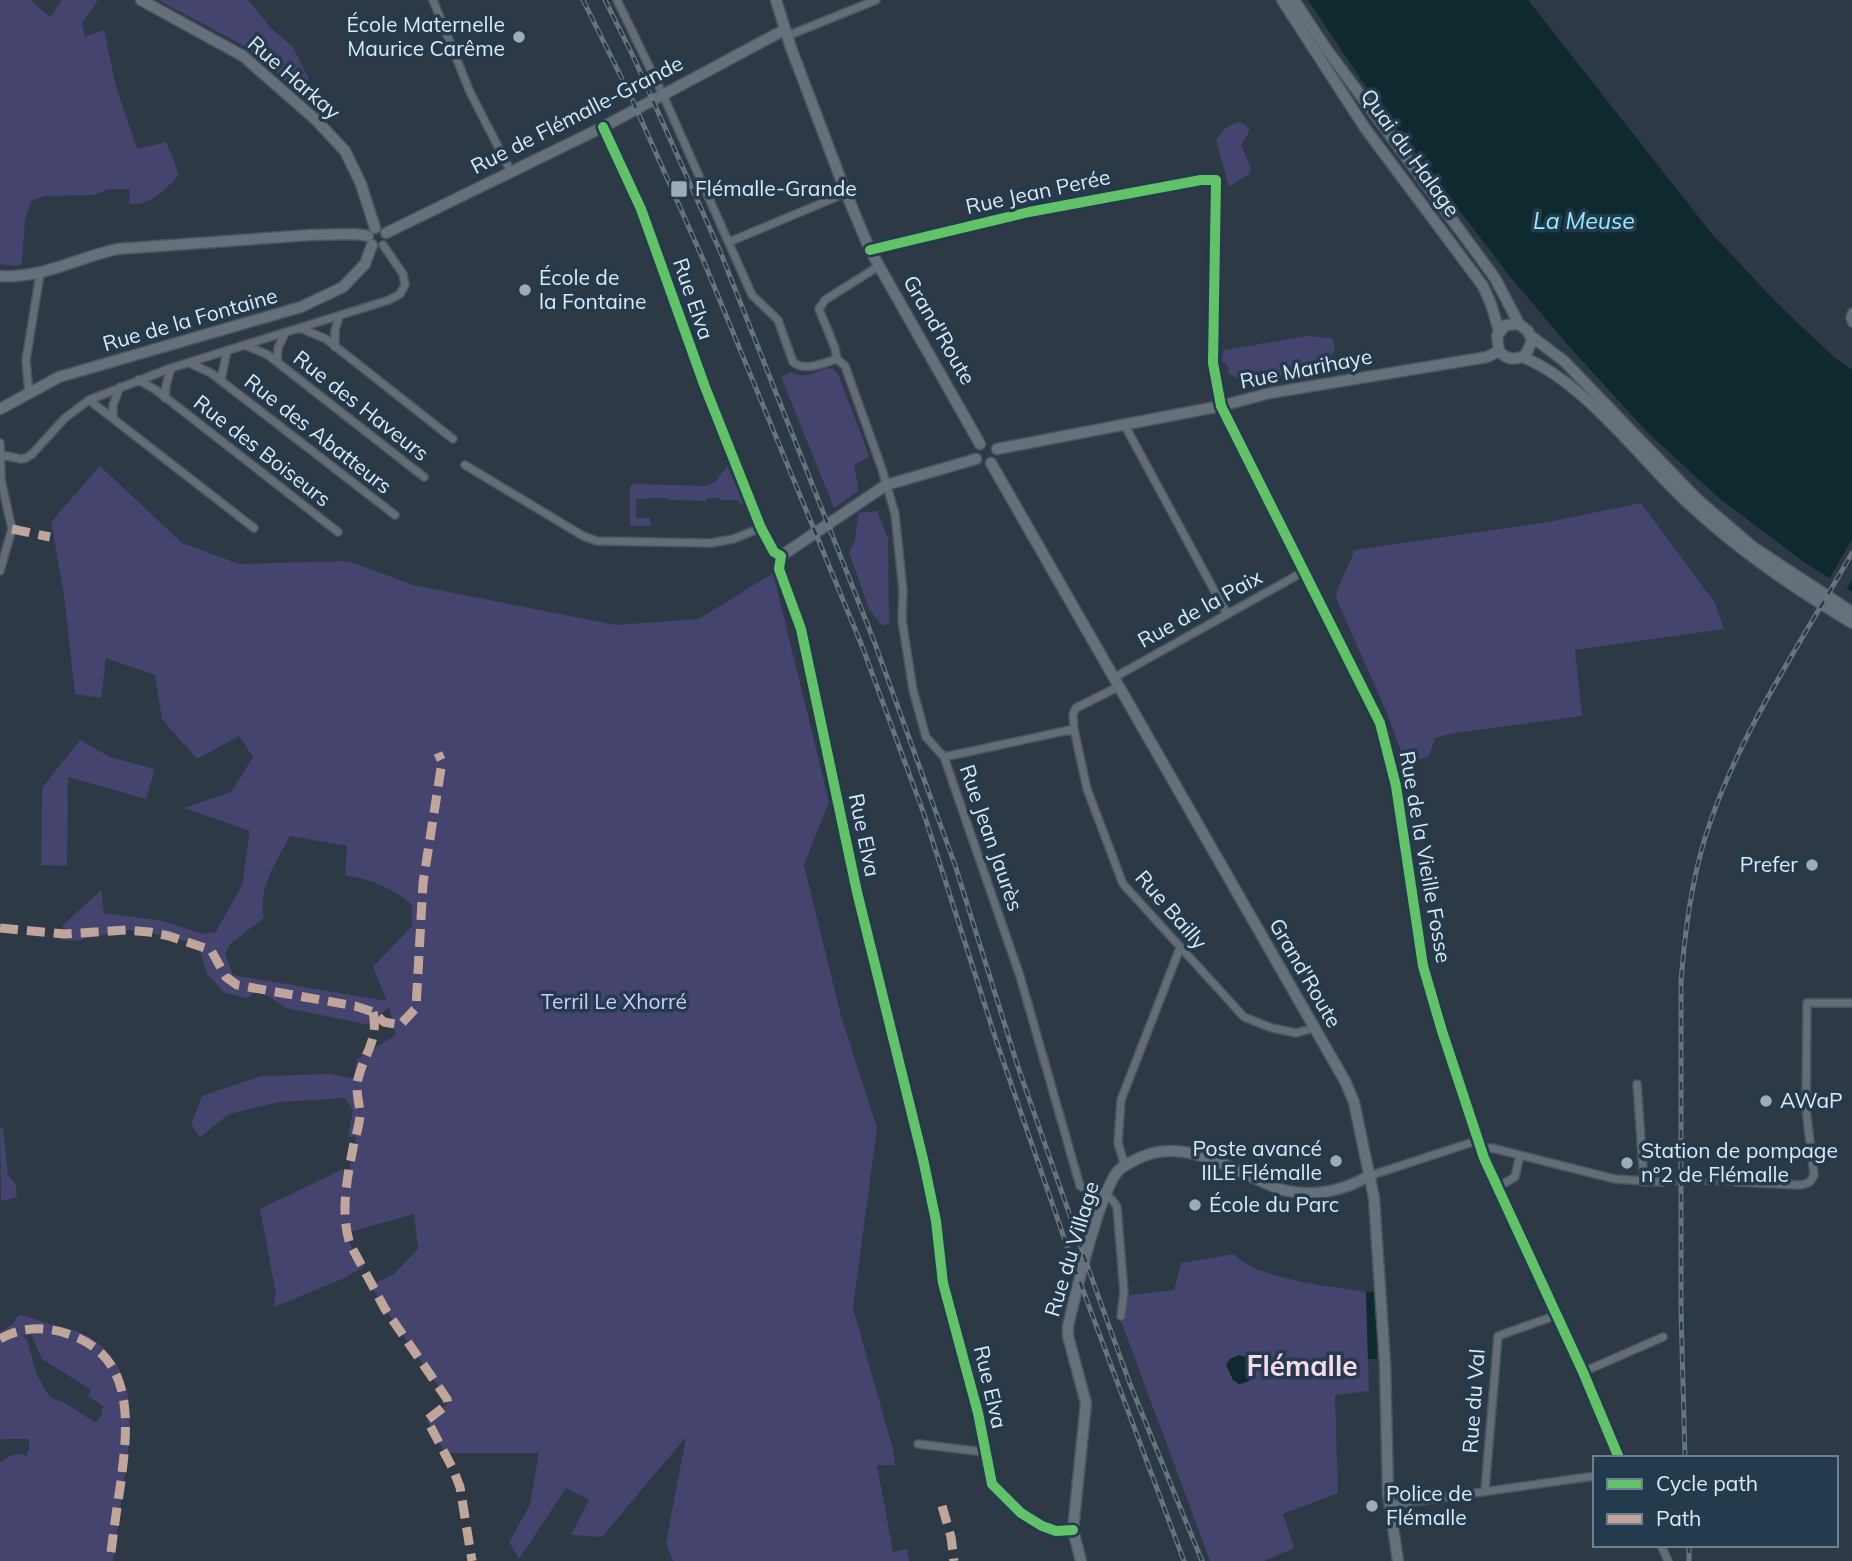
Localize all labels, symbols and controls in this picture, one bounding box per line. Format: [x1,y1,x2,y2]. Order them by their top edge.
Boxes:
place label: École Maternelle Maurice Carême [347,11,505,61]
marker: École Maternelle Maurice Carême [511,29,527,45]
street label: Rue Harkay [243,30,346,125]
street label: Rue de Flémalle-Grande [466,49,687,179]
street label: Quai du Halage [1356,83,1466,222]
street label: Rue Jean Perée [963,163,1113,219]
place label: Flémalle-Grande [695,175,857,201]
marker: Flémalle-Grande [669,179,689,199]
water label: La Meuse [1533,206,1635,235]
street label: Rue Elva [668,255,720,343]
place label: École de la Fontaine [539,264,646,314]
street label: Grand'Route [898,270,982,389]
street label: Rue de la Fontaine [99,282,280,356]
marker: École de la Fontaine [517,282,533,298]
street label: Rue Marihaye [1238,342,1374,394]
street label: Rue des Haveurs [289,344,434,466]
street label: Rue des Abatteurs [240,368,398,499]
street label: Rue des Boiseurs [189,389,336,512]
street label: Rue de la Paix [1133,563,1266,653]
street label: Rue de la Vieille Fosse [1395,749,1457,965]
street label: Rue Jean Jaurès [955,761,1029,914]
street label: Rue Elva [843,791,886,879]
place label: Prefer [1740,851,1798,877]
marker: Prefer [1804,857,1820,873]
street label: Rue Bailly [1130,864,1213,954]
street label: Grand'Route [1264,913,1348,1032]
park label: Terril Le Xhorré [541,988,687,1014]
place label: AWaP [1780,1087,1843,1113]
marker: AWaP [1758,1093,1774,1109]
place label: Poste avancé IILE Flémalle [1192,1135,1322,1185]
place label: Station de pompage n°2 de Flémalle [1641,1137,1838,1187]
marker: Poste avancé IILE Flémalle [1328,1153,1344,1169]
marker: Station de pompage n°2 de Flémalle [1619,1155,1635,1171]
street label: Rue du Village [1038,1178,1104,1319]
place label: École du Parc [1209,1191,1339,1217]
marker: École du Parc [1187,1197,1203,1213]
street label: Rue Elva [969,1343,1013,1431]
district label: Flémalle [1246,1348,1358,1383]
street label: Rue du Val [1456,1348,1490,1454]
legend [1593,1456,1838,1547]
text: Cycle path [1656,1470,1758,1496]
place label: Police de Flémalle [1386,1480,1472,1530]
marker: Police de Flémalle [1364,1498,1380,1514]
text: Path [1656,1505,1701,1531]

